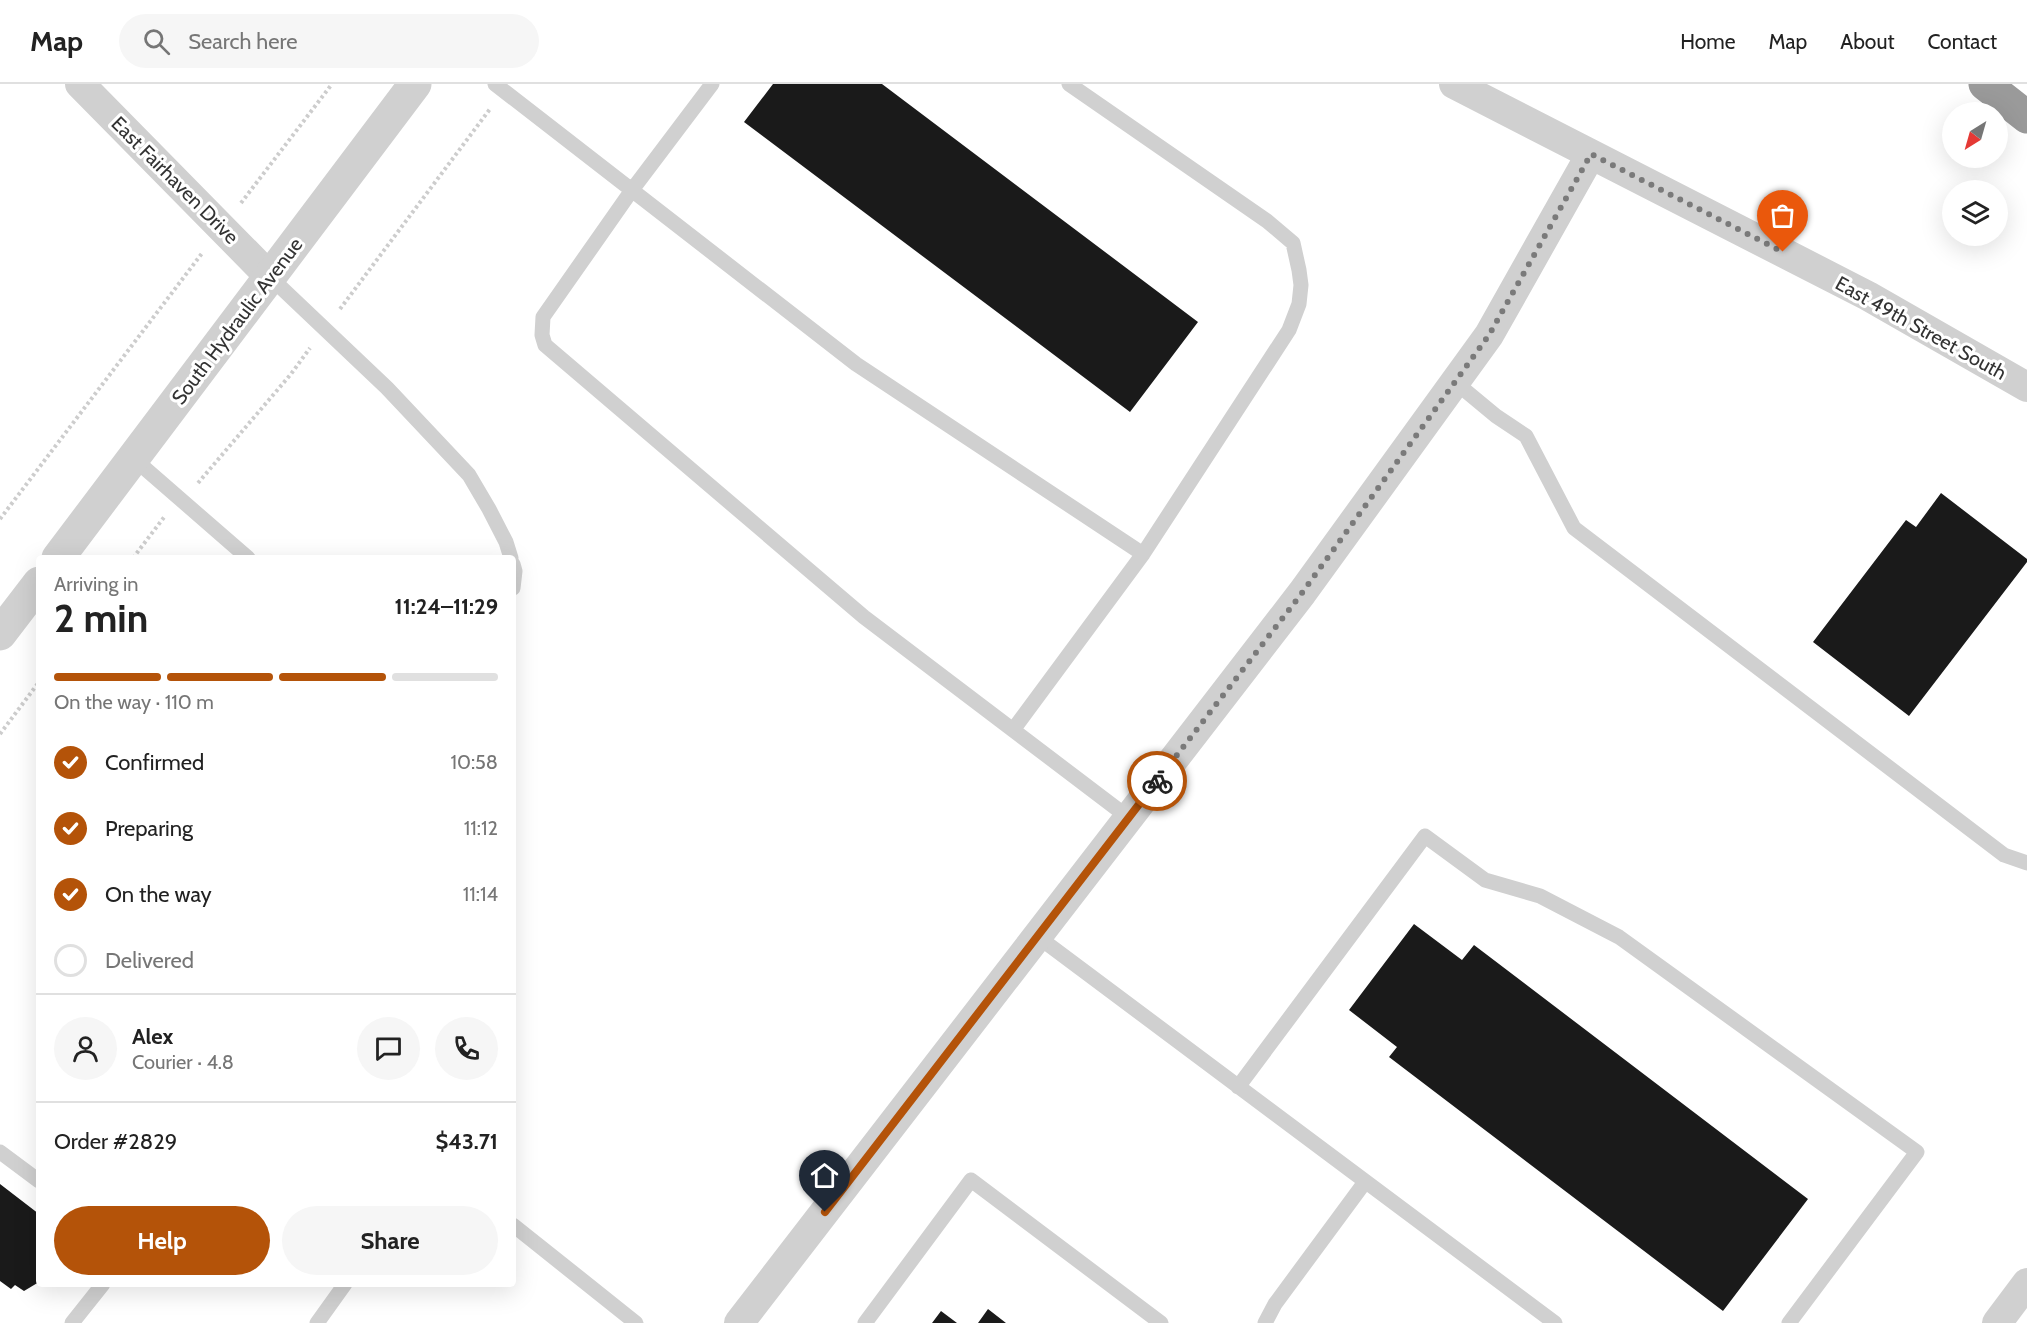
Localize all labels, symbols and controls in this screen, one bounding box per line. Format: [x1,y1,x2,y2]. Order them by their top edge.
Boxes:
search box [119,14,539,68]
text: Map [30,24,83,58]
icon: search [140,25,173,58]
text: Search here [188,28,297,55]
text: Home [1680,29,1736,54]
text: Map [1769,29,1807,54]
text: About [1840,29,1894,54]
text: Contact [1927,29,1997,54]
north arrow [1942,102,2008,168]
map controls [1942,102,2008,246]
street label: East Fairhaven Drive [106,111,244,249]
button: layers [1942,180,2008,246]
pin [1757,190,1808,252]
icon: bag [1766,199,1799,232]
street label: South Hydraulic Avenue [167,233,307,409]
street label: East 49th Street South [1831,271,2011,385]
text: Arriving in [54,572,138,596]
text: 11:24–11:29 [395,593,498,620]
text: 2 min [54,594,148,642]
text: On the way · 110 m [54,690,214,714]
icon: check [54,746,87,779]
text: Confirmed [105,749,204,776]
text: 10:58 [450,750,498,774]
courier [1127,751,1187,811]
icon: bike [1141,765,1174,798]
icon: check [54,812,87,845]
text: Preparing [105,815,193,842]
text: 11:12 [464,816,498,840]
icon: check [54,878,87,911]
text: On the way [105,881,212,908]
text: 11:14 [463,882,498,906]
text: Delivered [105,947,194,974]
button: person [54,1017,117,1080]
button: chat [357,1017,420,1080]
button: phone [435,1017,498,1080]
text: Alex [132,1023,173,1050]
text: Courier · 4.8 [132,1050,234,1074]
text: Order #2829 [54,1128,177,1155]
text: $43.71 [435,1128,498,1155]
pin [799,1150,850,1212]
icon: home [808,1159,841,1192]
button: Help [54,1206,270,1275]
button: Share [282,1206,498,1275]

